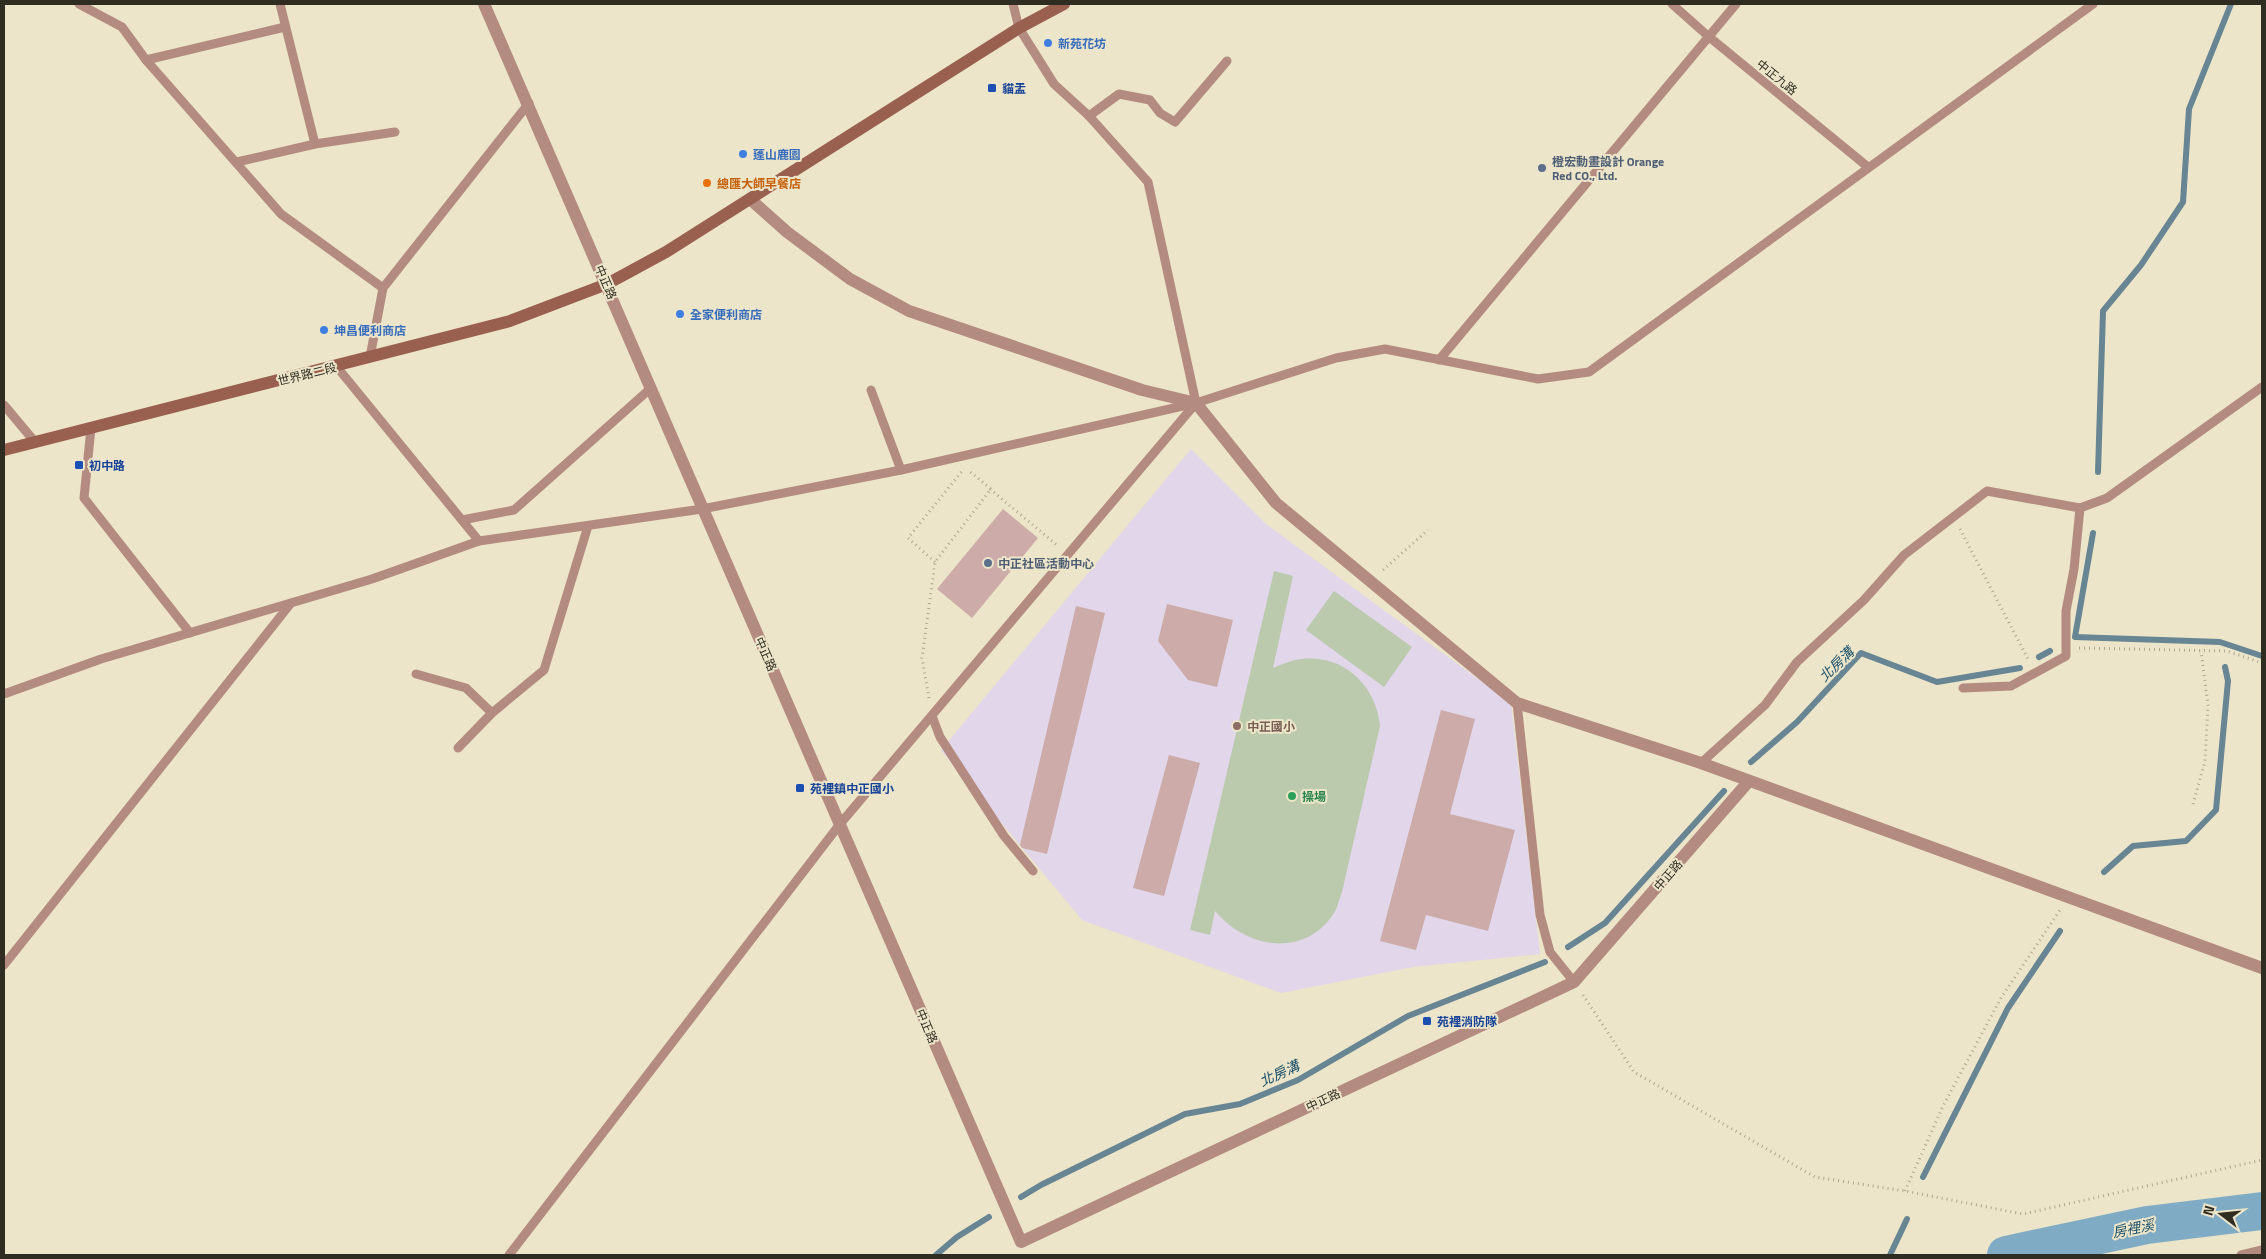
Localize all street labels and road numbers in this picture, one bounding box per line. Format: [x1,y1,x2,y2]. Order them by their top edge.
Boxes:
street label: 中正九路 [1752,55,1802,99]
street label: 中正路 [590,262,622,302]
street label: 世界路二段 [276,358,338,390]
street label: 中正路 [750,634,782,674]
street label: 中正路 [1649,855,1687,895]
street label: 中正路 [911,1006,943,1046]
street label: 中正路 [1303,1084,1343,1116]

